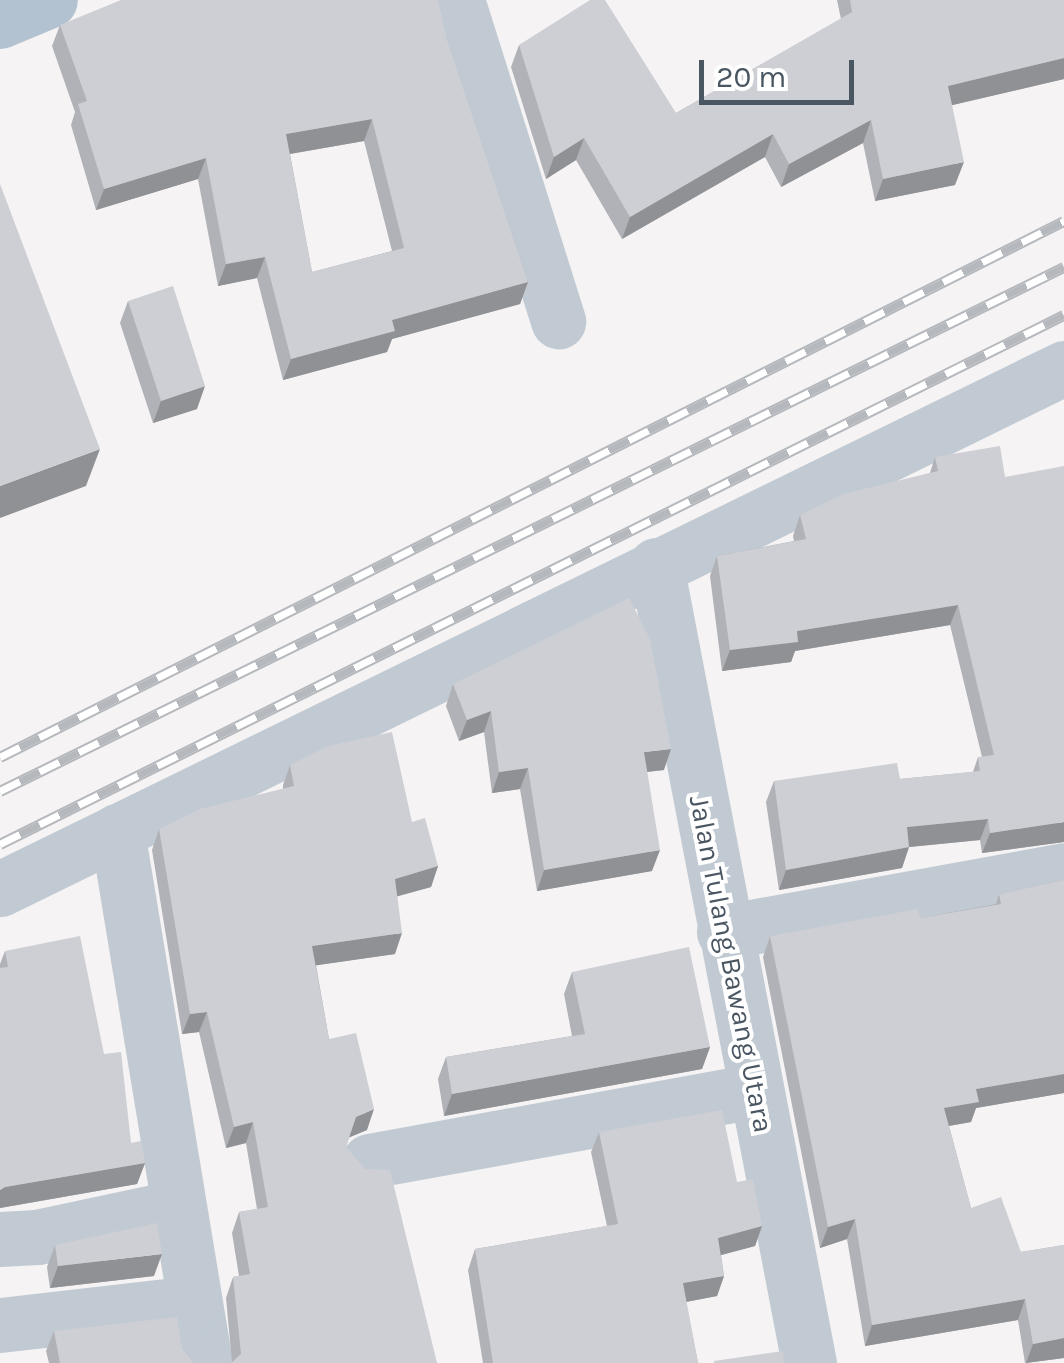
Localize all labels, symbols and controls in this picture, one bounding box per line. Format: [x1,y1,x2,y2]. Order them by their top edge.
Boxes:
scale bar [704,40,859,102]
text: 20 m [716,59,786,95]
street label: Jalan Tulang Bawang Utara [682,793,780,1135]

